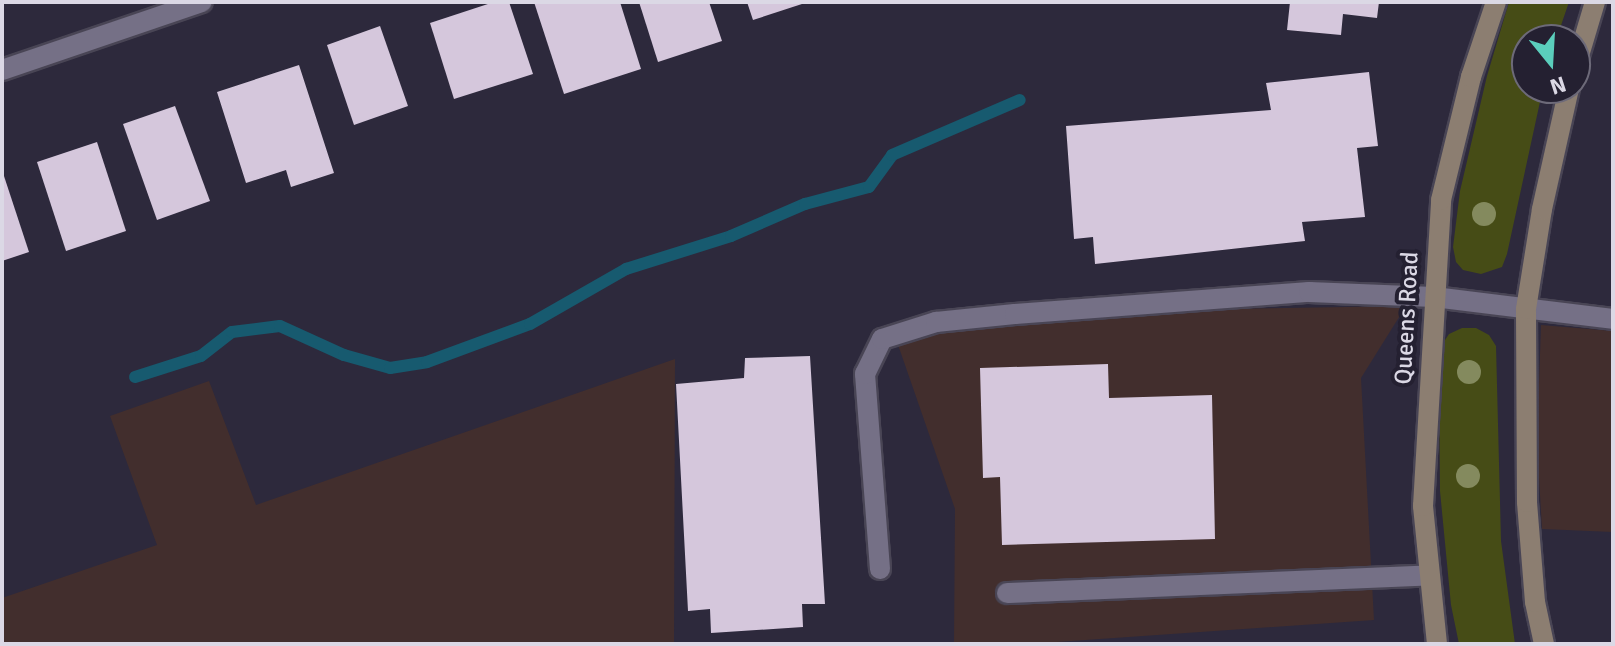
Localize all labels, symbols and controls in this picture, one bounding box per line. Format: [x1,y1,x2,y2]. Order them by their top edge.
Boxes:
north arrow [1511,24,1591,104]
text: N [1546,70,1569,101]
street label: Queens Road [1389,251,1425,385]

